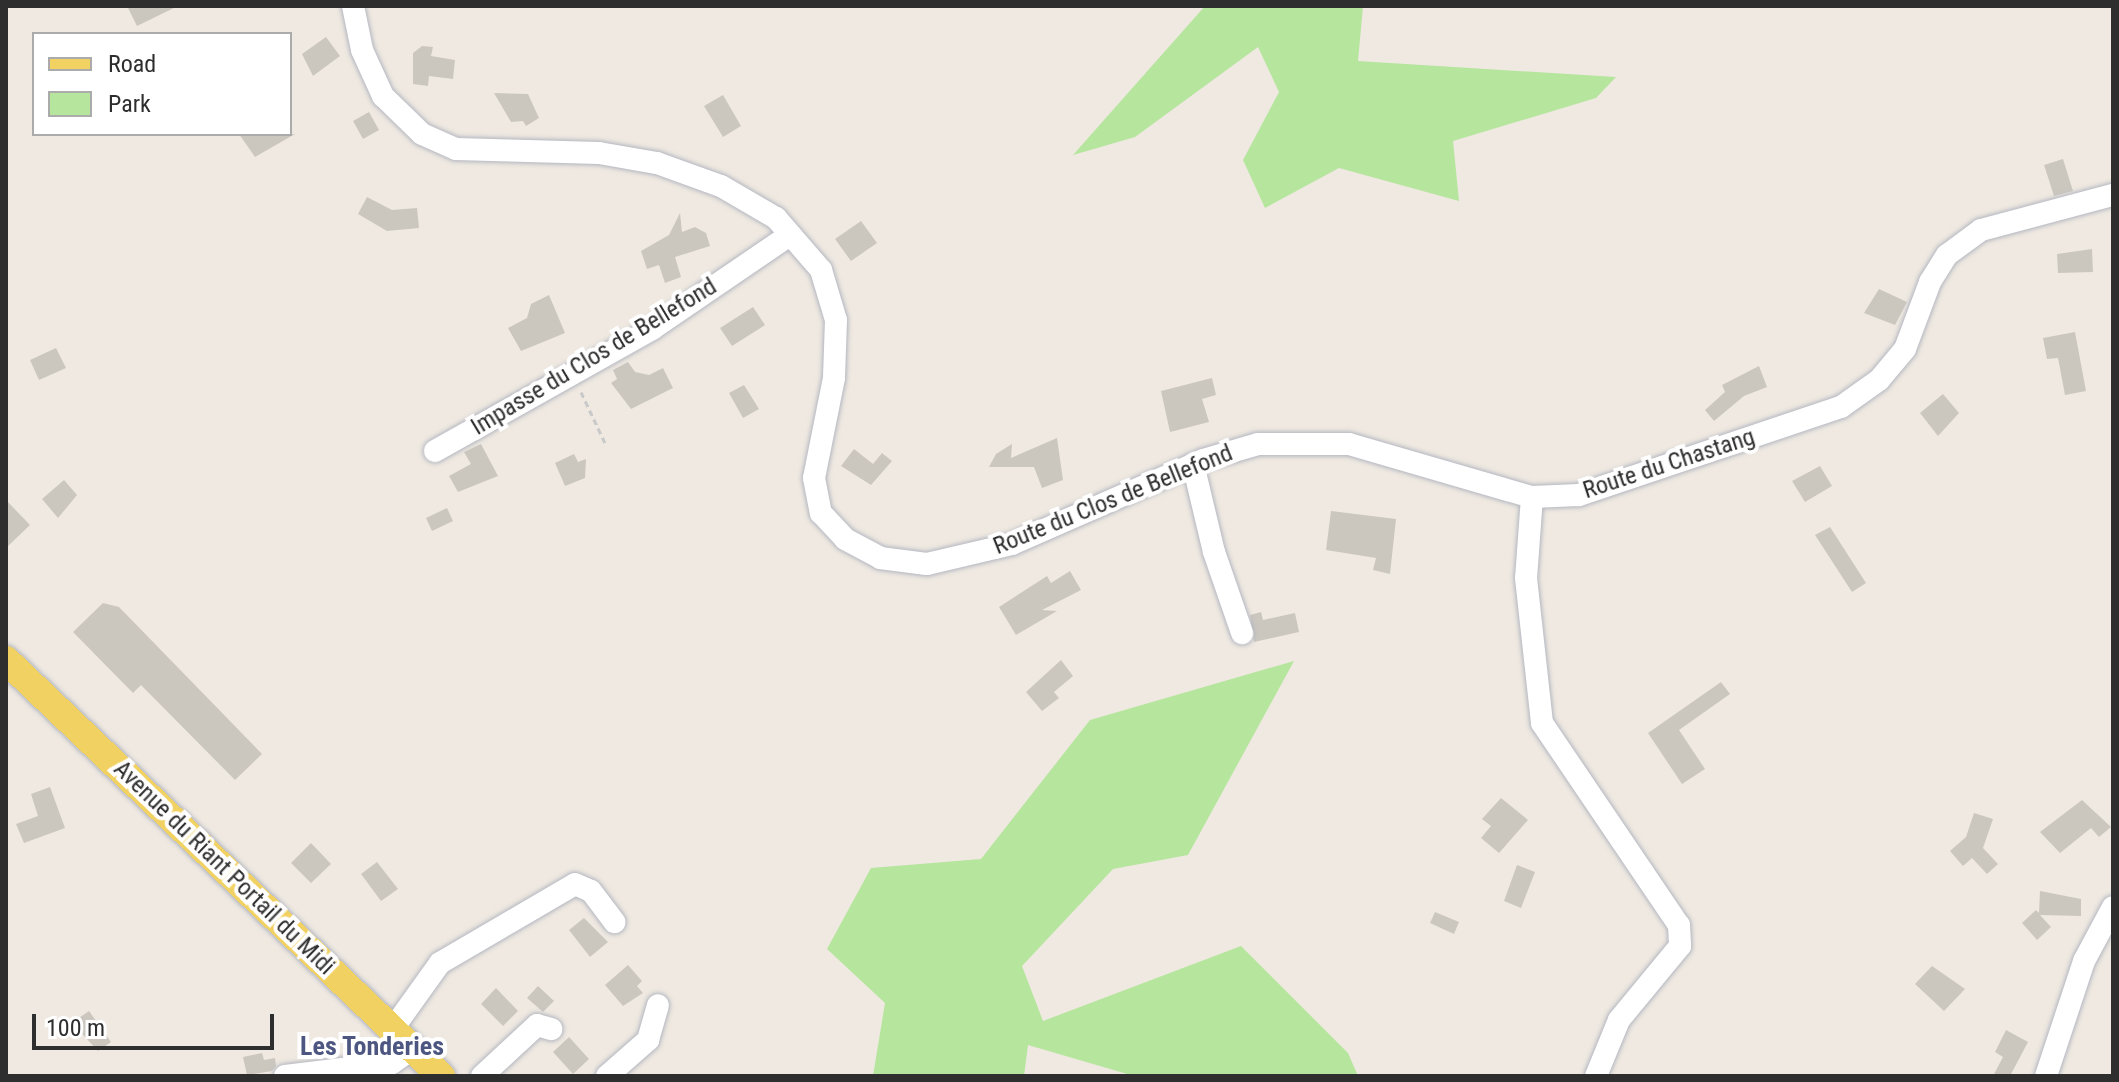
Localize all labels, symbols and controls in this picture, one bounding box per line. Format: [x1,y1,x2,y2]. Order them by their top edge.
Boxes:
legend [32,32,292,136]
text: Road [108,50,156,78]
text: Park [108,90,151,118]
street label: Impasse du Clos de Bellefond [466,272,722,442]
street label: Route du Chastang [1579,423,1759,505]
street label: Route du Clos de Bellefond [989,439,1237,561]
street label: Avenue du Riant Portail du Midi [108,755,340,981]
scale bar [36,998,278,1048]
text: 100 m [46,1014,105,1042]
district label: Les Tonderies [300,1031,444,1063]

